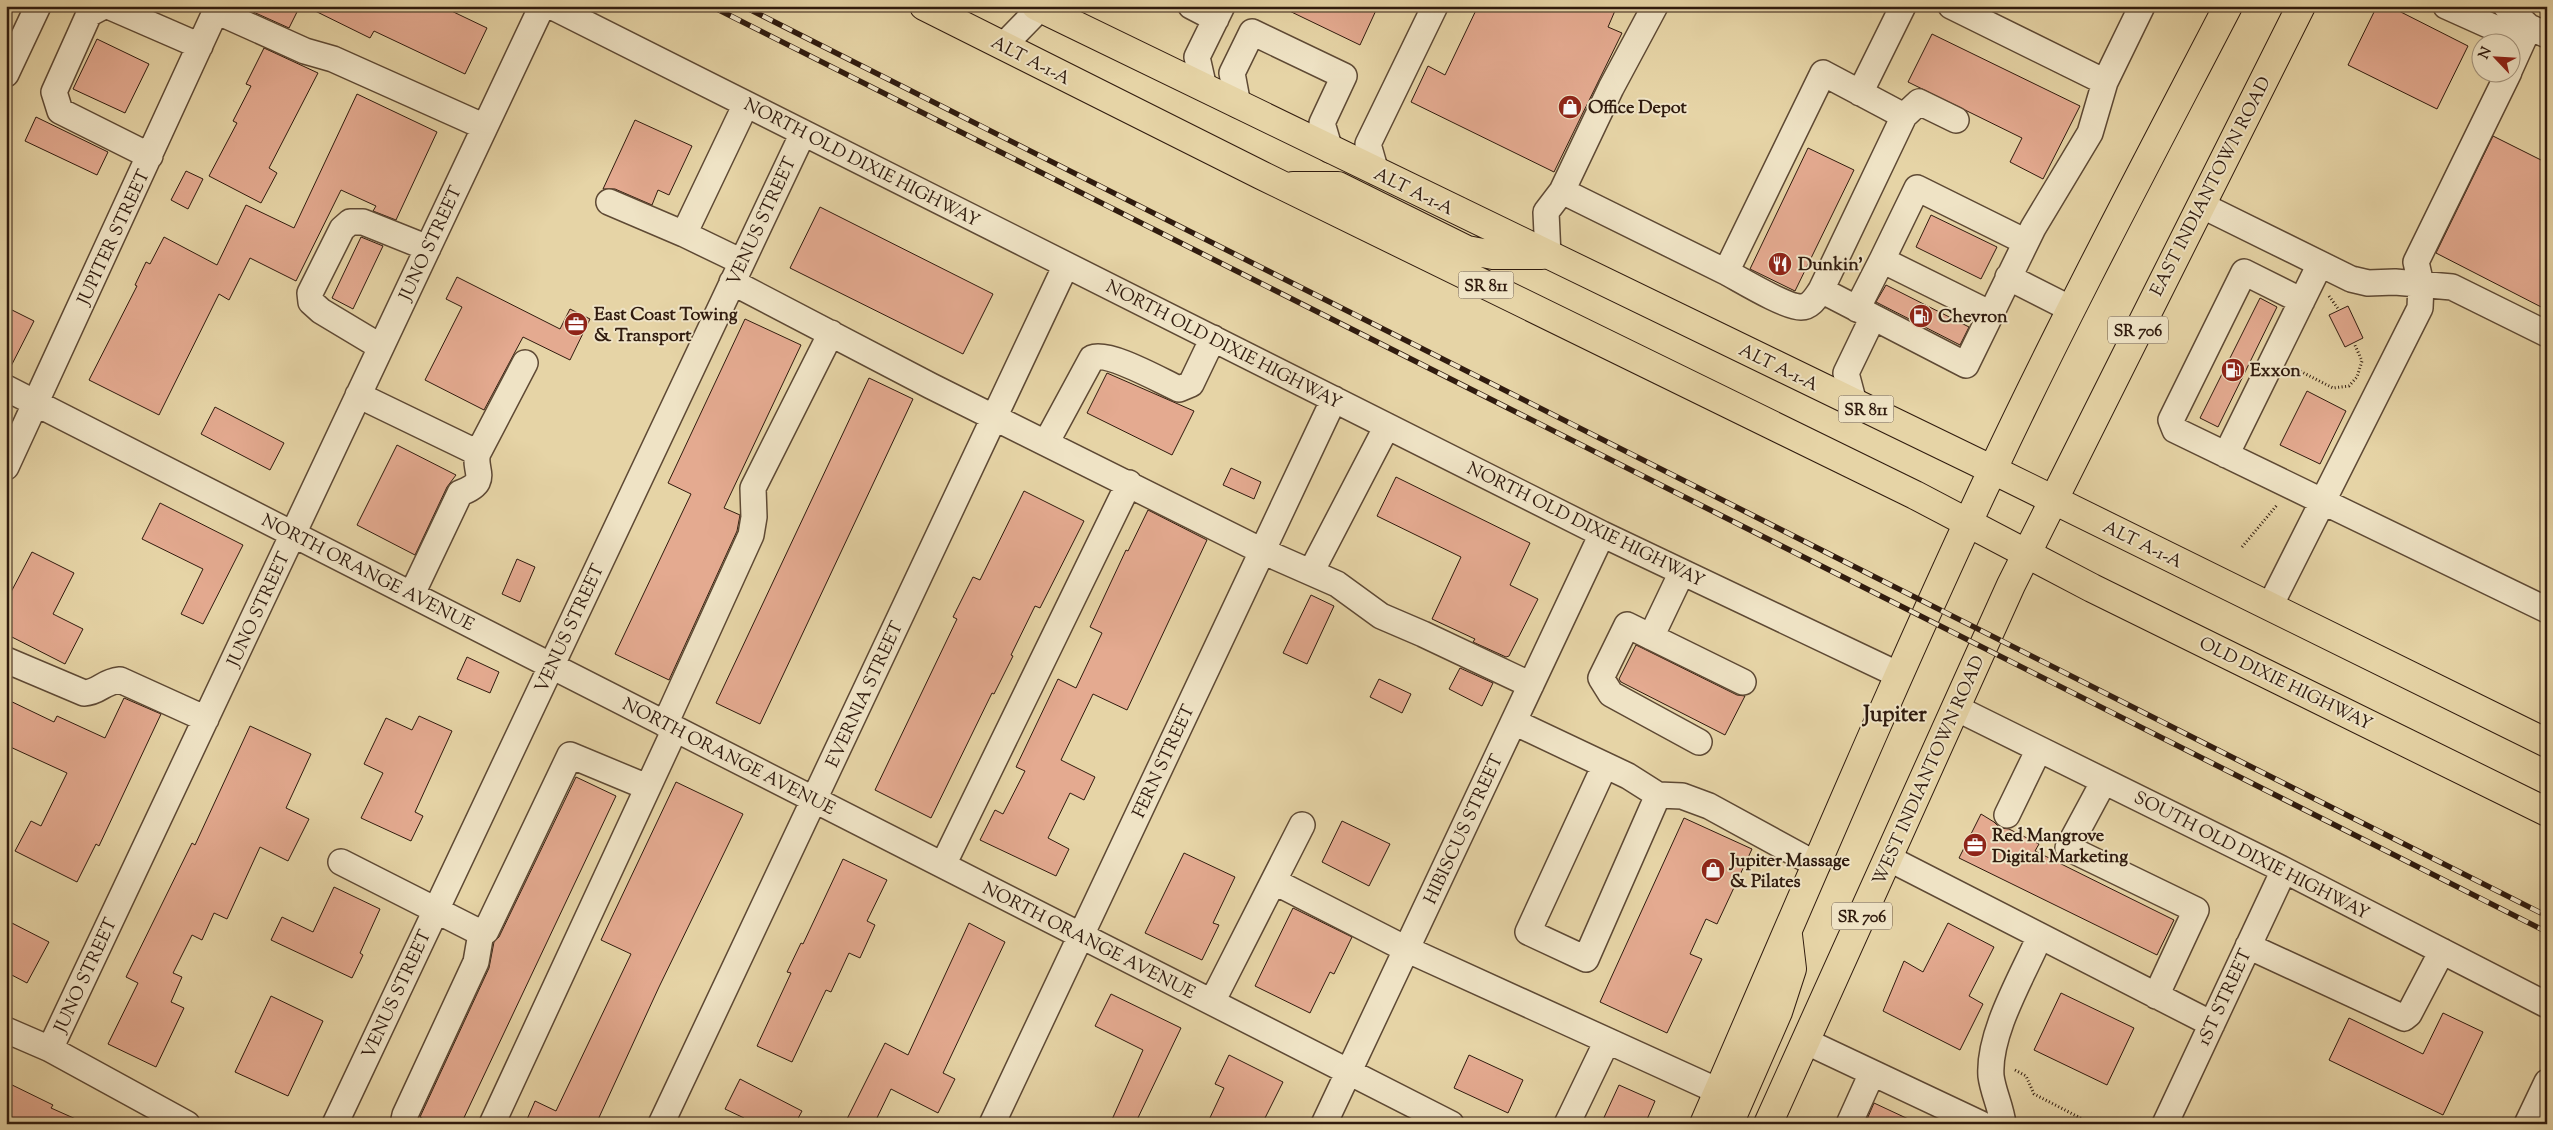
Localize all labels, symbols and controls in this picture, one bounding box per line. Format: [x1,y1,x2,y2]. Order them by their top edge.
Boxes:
street label: ALT A-1-A [986,31,1075,93]
north arrow [2470,32,2520,82]
text: N [2475,44,2497,63]
street label: EAST INDIANTOWN ROAD [2145,73,2279,301]
street label: NORTH OLD DIXIE HIGHWAY [739,93,984,235]
shop icon: Office Depot [1557,94,1583,120]
place label: Office Depot [1588,96,1687,122]
street label: VENUS STREET [722,153,804,291]
street label: ALT A-1-A [1369,162,1458,223]
street label: JUPITER STREET [72,165,158,311]
street label: JUNO STREET [393,182,470,307]
restaurant icon: Dunkin' [1767,251,1793,277]
place label: Dunkin' [1798,253,1863,279]
road number: SR 811 [1458,272,1514,298]
street label: NORTH OLD DIXIE HIGHWAY [1101,275,1346,417]
place label: East Coast Towing & Transport [594,303,738,350]
fuel station icon: Chevron [1908,303,1934,329]
place label: Chevron [1938,305,2008,331]
office icon: East Coast Towing & Transport [563,311,589,337]
road number: SR 706 [2108,316,2168,344]
street label: ALT A-1-A [1734,338,1823,399]
fuel station icon: Exxon [2220,357,2246,383]
place label: Exxon [2250,359,2301,385]
road number: SR 811 [1838,396,1894,422]
street label: NORTH OLD DIXIE HIGHWAY [1462,457,1709,595]
street label: NORTH ORANGE AVENUE [256,509,478,639]
street label: ALT A-1-A [2098,515,2187,576]
street label: JUNO STREET [221,548,298,673]
street label: VENUS STREET [530,560,612,698]
street label: EVERNIA STREET [821,617,911,772]
street label: OLD DIXIE HIGHWAY [2194,631,2376,738]
street label: WEST INDIANTOWN ROAD [1867,652,1992,890]
street label: NORTH ORANGE AVENUE [617,693,839,823]
street label: FERN STREET [1127,700,1203,823]
district label: Jupiter [1861,700,1927,732]
street label: HIBISCUS STREET [1419,750,1511,909]
street label: SOUTH OLD DIXIE HIGHWAY [2129,786,2374,928]
place label: Red Mangrove Digital Marketing [1992,824,2128,871]
office icon: Red Mangrove Digital Marketing [1962,832,1988,858]
place label: Jupiter Massage & Pilates [1728,849,1850,896]
shop icon: Jupiter Massage & Pilates [1700,857,1726,883]
street label: NORTH ORANGE AVENUE [977,877,1199,1007]
road number: SR 706 [1832,902,1892,929]
street label: JUNO STREET [48,914,125,1039]
street label: VENUS STREET [357,926,439,1064]
street label: 1ST STREET [2192,945,2260,1050]

